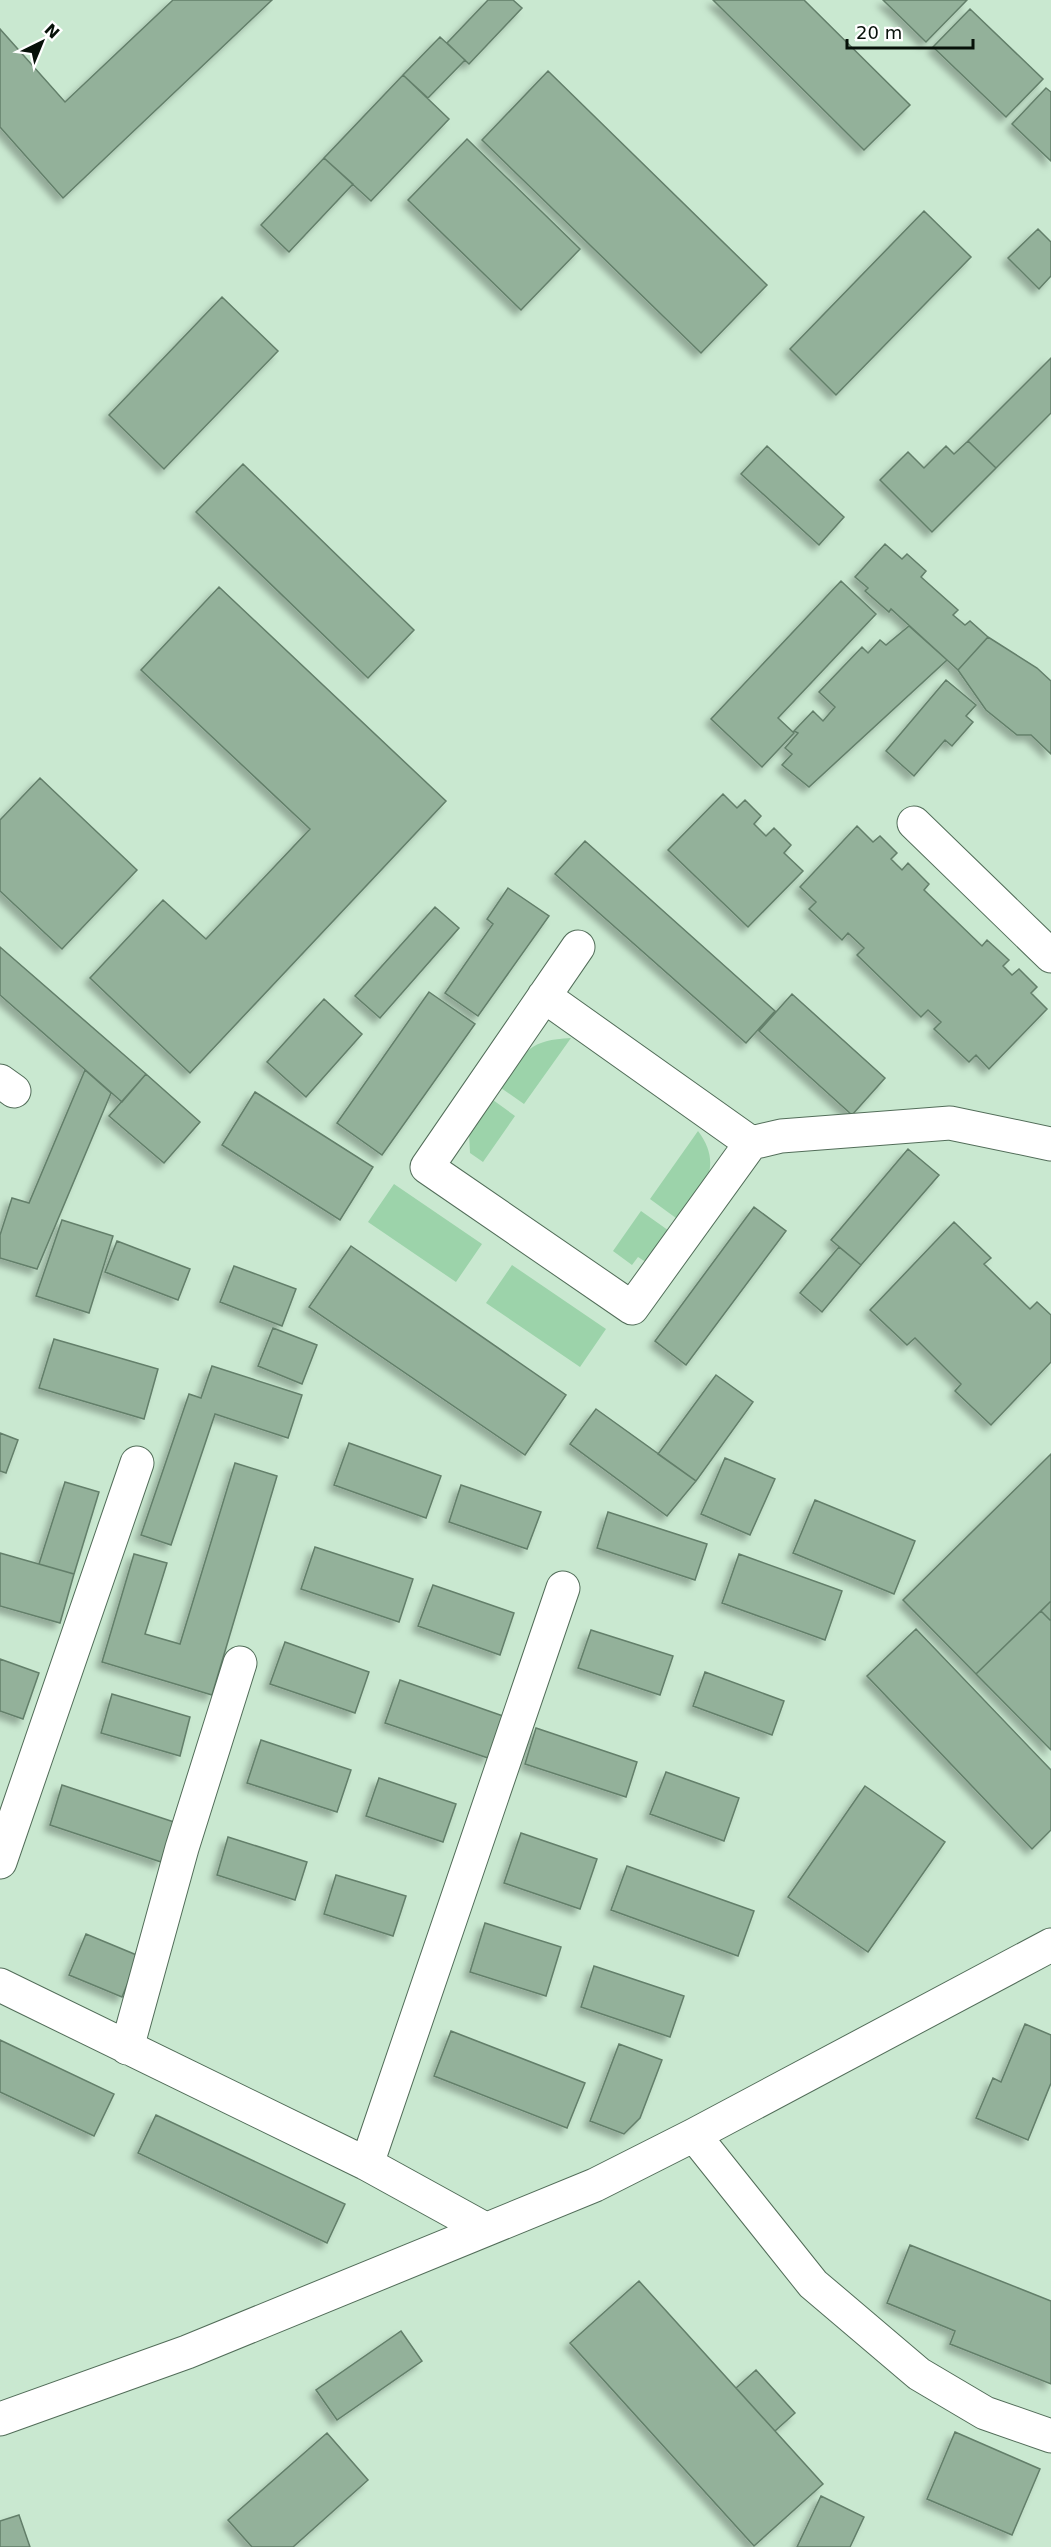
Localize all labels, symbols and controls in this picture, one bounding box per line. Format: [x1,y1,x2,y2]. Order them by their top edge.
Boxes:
north arrow [12,12,72,72]
scale bar [847,12,973,50]
text: N [41,20,63,43]
text: 20 m [856,22,902,43]

